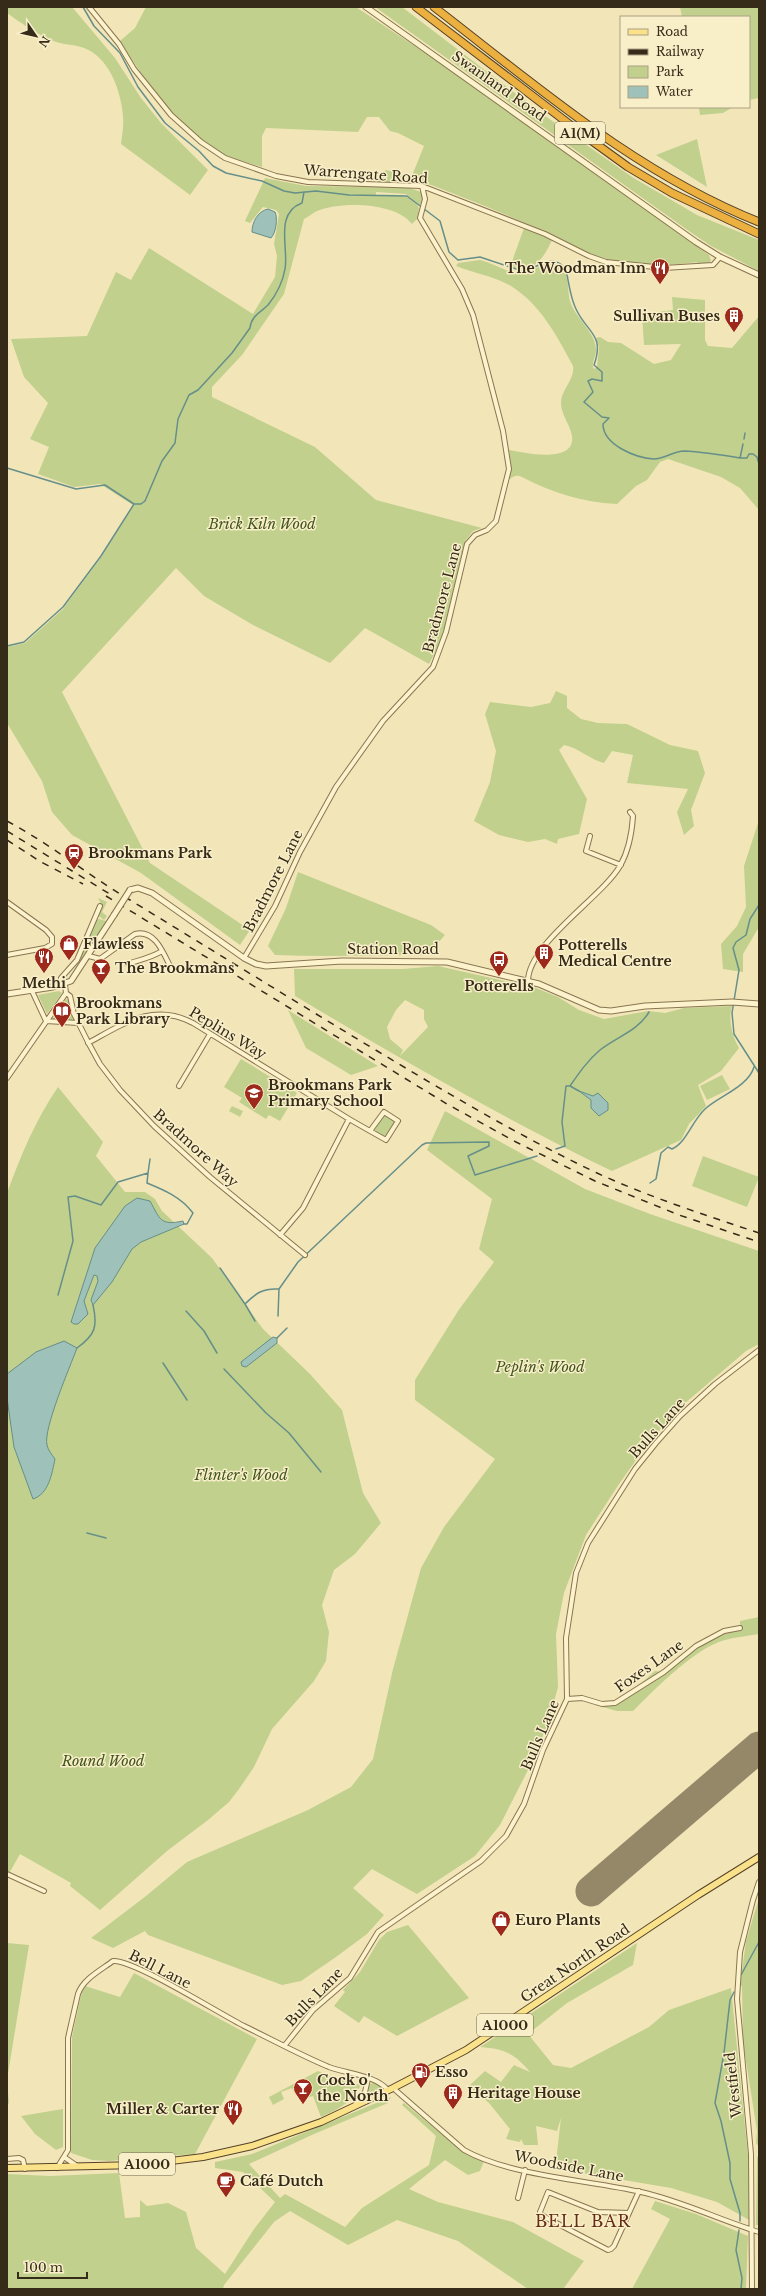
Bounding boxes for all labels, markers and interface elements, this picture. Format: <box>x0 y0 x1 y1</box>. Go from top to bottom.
north arrow <box>16 16 56 56</box>
legend <box>620 16 750 108</box>
text: Road <box>656 24 688 39</box>
text: N <box>35 33 53 50</box>
text: Railway <box>656 44 705 59</box>
street label: Swanland Road <box>449 47 550 125</box>
text: Park <box>656 64 684 79</box>
text: Water <box>655 84 693 99</box>
road number: A1(M) <box>555 122 605 144</box>
street label: Warrengate Road <box>302 161 429 187</box>
restaurant icon: The Woodman Inn <box>649 257 671 285</box>
place label: The Woodman Inn <box>505 259 646 277</box>
building icon: Sullivan Buses <box>723 305 745 333</box>
place label: Sullivan Buses <box>613 307 720 325</box>
park label: Brick Kiln Wood <box>207 515 316 533</box>
street label: Bradmore Lane <box>419 541 465 655</box>
street label: Bradmore Lane <box>239 827 307 935</box>
station icon: Brookmans Park <box>63 842 85 870</box>
place label: Brookmans Park <box>88 844 213 862</box>
shop icon: Flawless <box>58 933 80 961</box>
place label: Flawless <box>83 935 144 953</box>
place label: Potterells Medical Centre <box>558 936 672 970</box>
street label: Station Road <box>347 940 440 958</box>
building icon: Potterells Medical Centre <box>533 942 555 970</box>
restaurant icon: Methi <box>33 946 55 974</box>
bus stop icon: Potterells <box>488 949 510 977</box>
bar icon: The Brookmans <box>90 957 112 985</box>
place label: The Brookmans <box>115 959 235 977</box>
place label: Methi <box>22 974 66 992</box>
place label: Potterells <box>464 977 534 995</box>
place label: Brookmans Park Library <box>76 994 171 1028</box>
library icon: Brookmans Park Library <box>51 1000 73 1028</box>
street label: Peplins Way <box>186 1003 270 1063</box>
place label: Brookmans Park Primary School <box>268 1076 393 1110</box>
school or university icon: Brookmans Park Primary School <box>243 1082 265 1110</box>
street label: Bradmore Way <box>150 1105 242 1191</box>
park label: Peplin's Wood <box>494 1358 585 1376</box>
street label: Bulls Lane <box>625 1394 689 1462</box>
park label: Flinter's Wood <box>193 1466 288 1484</box>
street label: Foxes Lane <box>611 1636 687 1696</box>
street label: Bulls Lane <box>517 1697 563 1773</box>
park label: Round Wood <box>61 1752 145 1770</box>
shop icon: Euro Plants <box>490 1909 512 1937</box>
place label: Euro Plants <box>515 1911 601 1929</box>
street label: Great North Road <box>517 1919 634 2006</box>
street label: Bell Lane <box>126 1946 194 1992</box>
street label: Bulls Lane <box>281 1964 347 2030</box>
road number: A1000 <box>477 2014 533 2036</box>
street label: Westfield <box>721 2051 746 2120</box>
fuel station icon: Esso <box>410 2061 432 2089</box>
place label: Esso <box>435 2063 468 2081</box>
place label: Cock o' the North <box>317 2071 389 2105</box>
bar icon: Cock o' the North <box>292 2077 314 2105</box>
building icon: Heritage House <box>442 2082 464 2110</box>
place label: Heritage House <box>467 2084 581 2102</box>
restaurant icon: Miller & Carter <box>222 2098 244 2126</box>
place label: Miller & Carter <box>106 2100 219 2118</box>
street label: Woodside Lane <box>512 2146 625 2185</box>
road number: A1000 <box>119 2153 175 2175</box>
cafe icon: Café Dutch <box>215 2170 237 2198</box>
place label: Café Dutch <box>240 2172 324 2190</box>
district label: BELL BAR <box>535 2211 631 2231</box>
scale bar <box>18 2254 87 2280</box>
text: 100 m <box>24 2260 63 2275</box>

